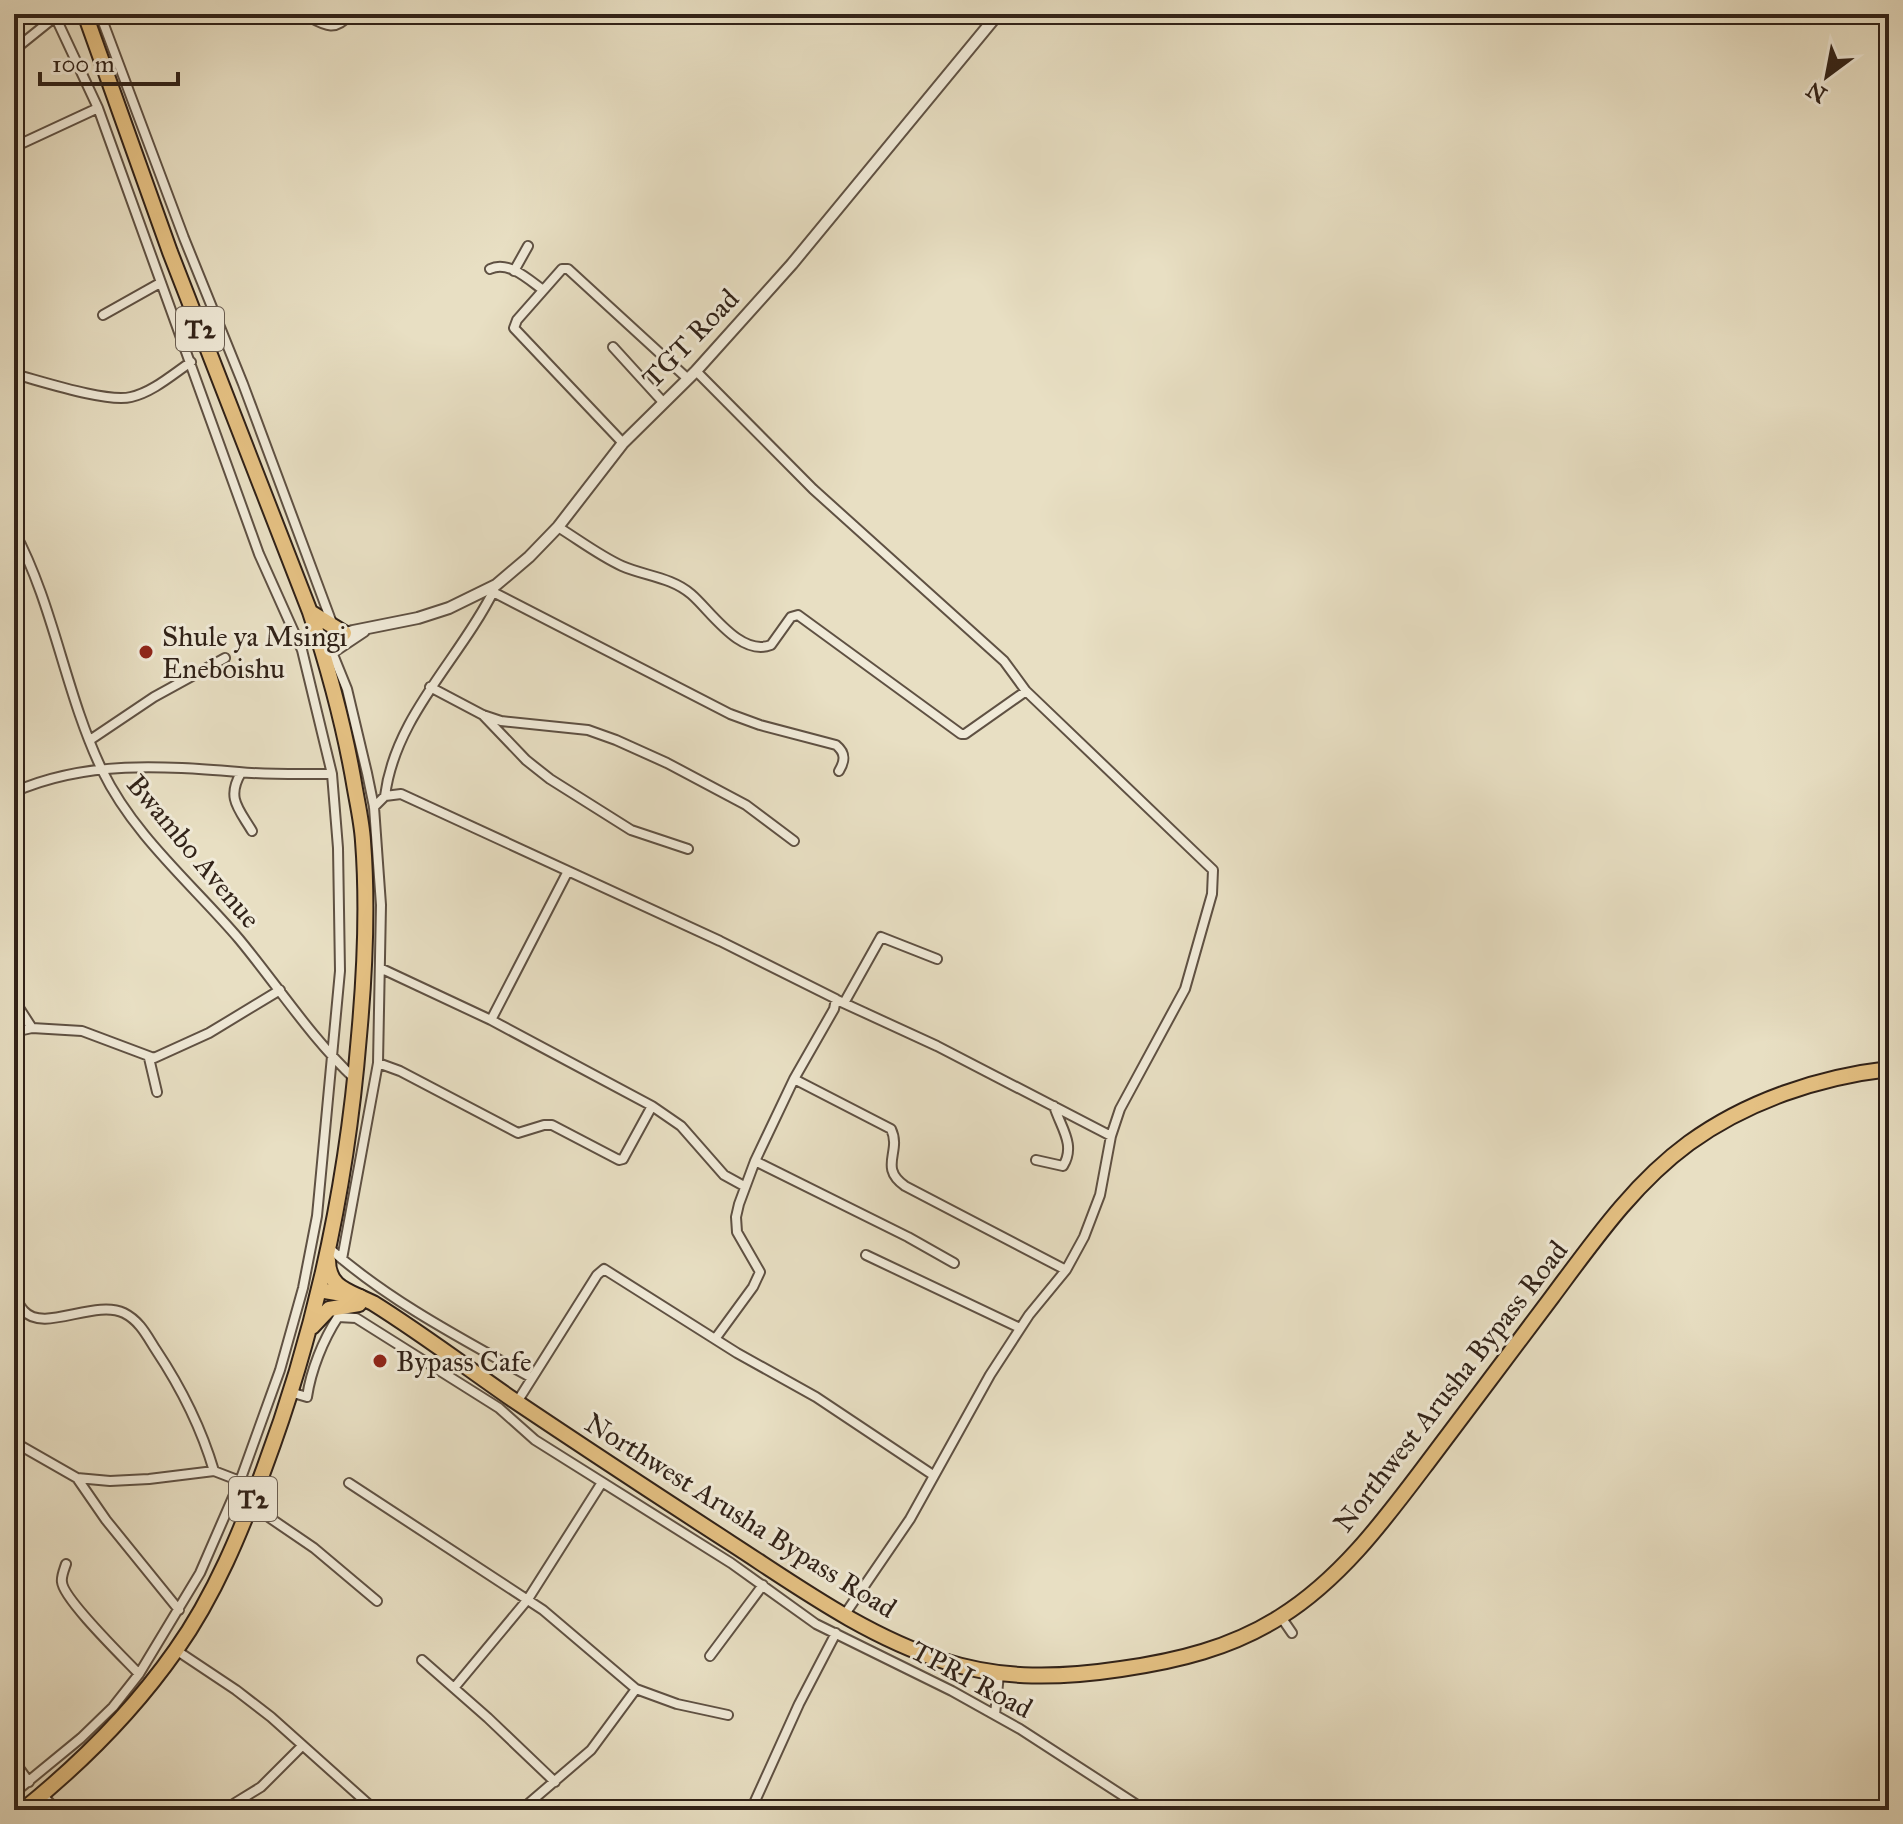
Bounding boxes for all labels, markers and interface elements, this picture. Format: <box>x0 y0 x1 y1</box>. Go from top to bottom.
scale bar <box>40 36 178 86</box>
north arrow <box>1787 36 1867 116</box>
text: 100 m <box>52 49 115 79</box>
text: N <box>1801 76 1832 109</box>
street label: TGT Road <box>635 281 746 395</box>
road number: T2 <box>176 307 224 351</box>
place label: Shule ya Msingi Eneboishu <box>162 619 347 686</box>
marker: Shule ya Msingi Eneboishu <box>137 643 155 661</box>
street label: Bwambo Avenue <box>119 767 268 935</box>
street label: Northwest Arusha Bypass Road <box>1326 1233 1575 1539</box>
place label: Bypass Cafe <box>396 1344 532 1379</box>
marker: Bypass Cafe <box>371 1352 389 1370</box>
street label: Northwest Arusha Bypass Road <box>579 1405 903 1626</box>
road number: T2 <box>229 1477 277 1521</box>
street label: TPRI Road <box>905 1633 1039 1726</box>

